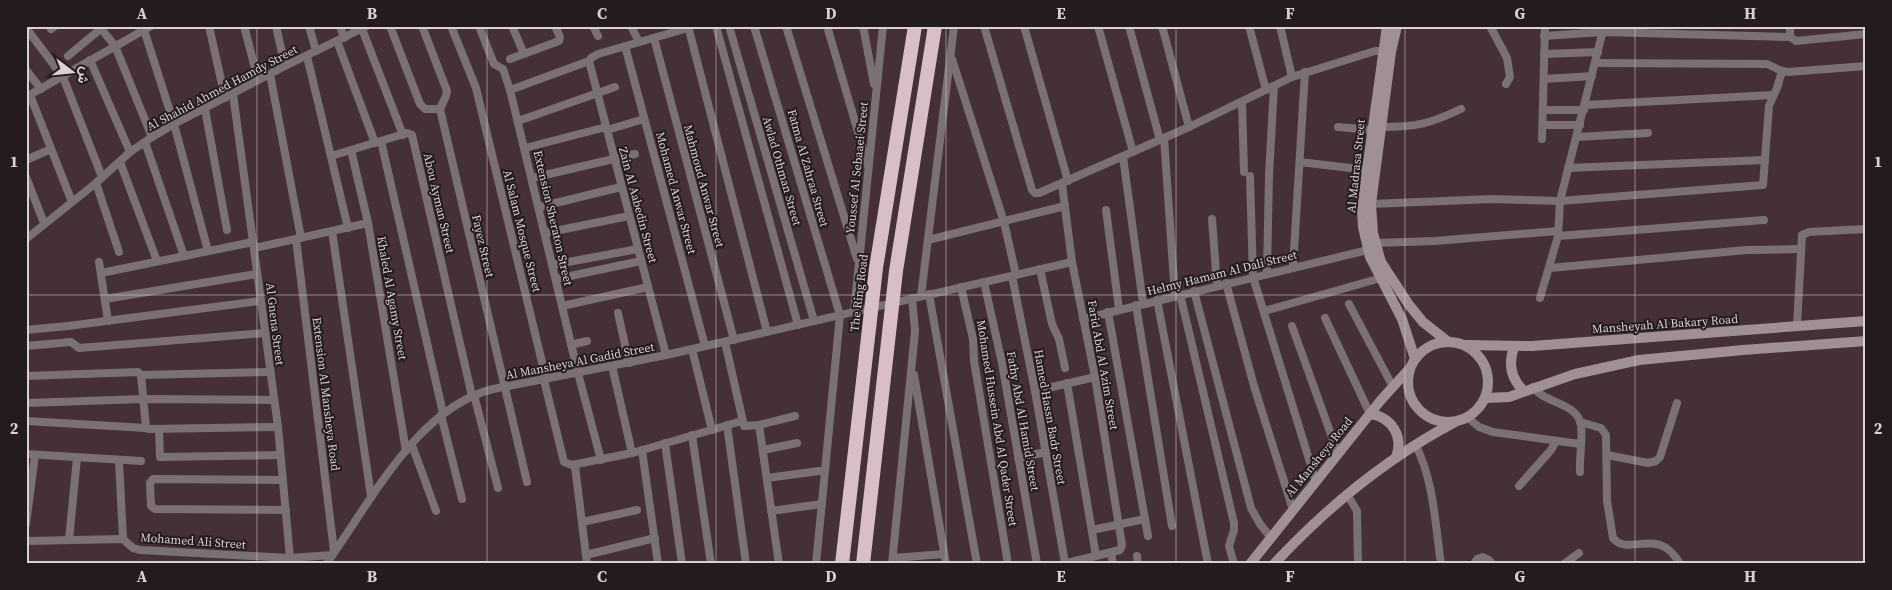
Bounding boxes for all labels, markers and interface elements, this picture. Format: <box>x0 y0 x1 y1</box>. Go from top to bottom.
text: A <box>137 2 148 24</box>
text: B <box>367 2 378 24</box>
text: C <box>597 2 607 24</box>
text: D <box>825 2 837 24</box>
text: E <box>1056 2 1066 24</box>
text: F <box>1285 2 1295 24</box>
text: G <box>1515 2 1526 24</box>
text: H <box>1744 2 1756 24</box>
street label: Al Shahid Ahmed Hamdy Street <box>144 41 300 135</box>
north arrow <box>48 48 98 98</box>
text: ش <box>73 65 96 87</box>
street label: Youssef Al Sebaaei Street <box>842 101 872 235</box>
street label: Fatma Al Zahraa Street <box>784 107 832 229</box>
street label: Awlad Othman Street <box>759 115 805 228</box>
street label: Al Madrasa Street <box>1343 118 1369 214</box>
street label: Mahmoud Anwar Street <box>680 123 728 249</box>
street label: Mohamed Anwar Street <box>652 130 700 256</box>
street label: Zain Al Aabedin Street <box>615 145 661 265</box>
street label: Extension Sheraton Street <box>530 149 576 287</box>
text: 1 <box>10 150 18 172</box>
text: 1 <box>1874 150 1882 172</box>
street label: Abou Ayman Street <box>420 151 458 255</box>
street label: Al Salam Mosque Street <box>499 168 545 294</box>
street label: Fayez Street <box>468 213 498 279</box>
street label: Khaled Al Agamy Street <box>373 235 411 361</box>
street label: Helmy Hamam Al Dali Street <box>1145 247 1299 299</box>
street label: The Ring Road <box>846 253 872 333</box>
street label: Al Gnena Street <box>262 282 288 366</box>
street label: Farid Abd Al Azim Street <box>1084 299 1122 431</box>
street label: Mansheyah Al Bakary Road <box>1592 311 1739 337</box>
street label: Extension Al Mansheya Road <box>309 316 343 472</box>
street label: Mohamed Hussein Abd Al Qader Street <box>973 319 1021 527</box>
street label: Al Mansheya Al Gadid Street <box>504 339 656 383</box>
street label: Hamed Hassn Badr Street <box>1030 348 1070 486</box>
street label: Fathy Abd Al Hamid Street <box>1003 350 1043 492</box>
street label: Al Mansheya Road <box>1282 414 1356 500</box>
text: 2 <box>10 417 19 439</box>
text: 2 <box>1874 417 1883 439</box>
street label: Mohamed Ali Street <box>140 529 246 553</box>
text: A <box>137 565 148 587</box>
text: B <box>367 565 378 587</box>
text: C <box>597 565 607 587</box>
text: D <box>825 565 837 587</box>
text: E <box>1056 565 1066 587</box>
text: F <box>1285 565 1295 587</box>
text: G <box>1515 565 1526 587</box>
text: H <box>1744 565 1756 587</box>

